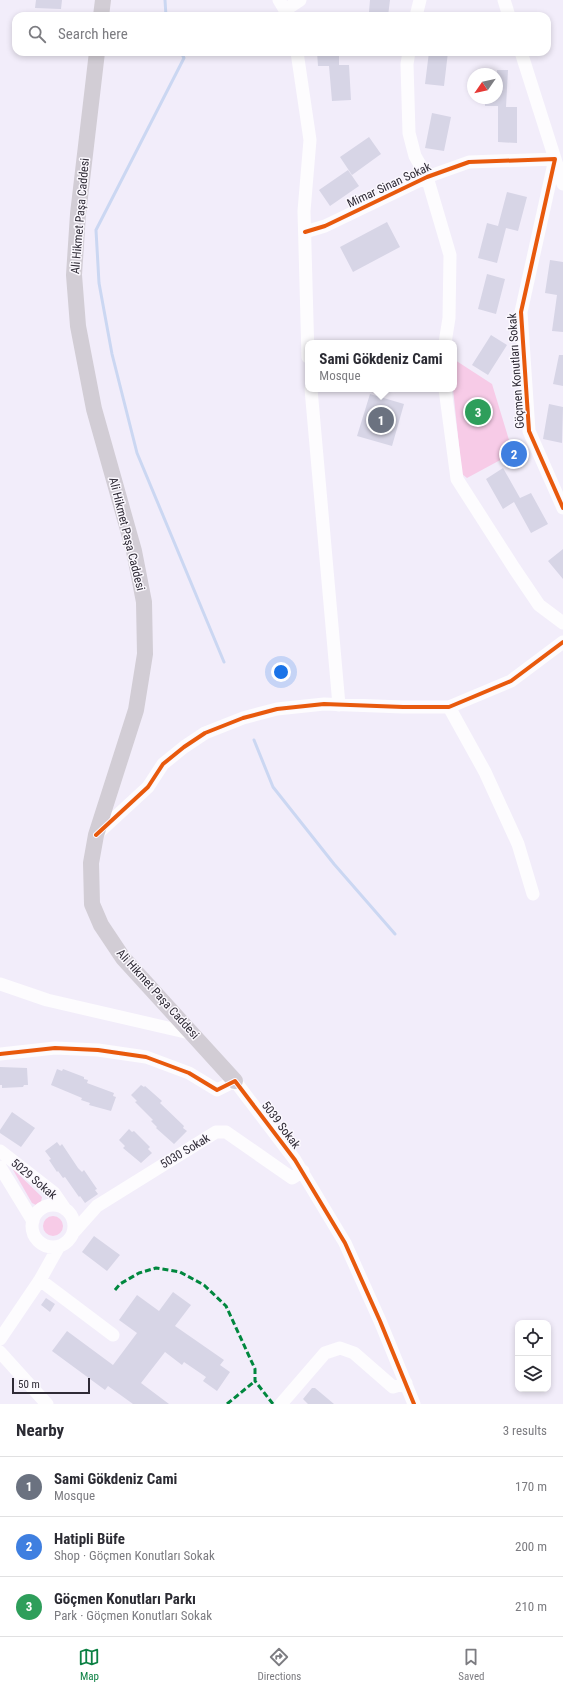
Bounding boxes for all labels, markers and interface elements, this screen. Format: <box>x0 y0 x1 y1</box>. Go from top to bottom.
search box <box>12 12 551 56</box>
icon: search <box>26 23 48 45</box>
text: Search here <box>58 25 128 43</box>
north arrow <box>467 68 503 104</box>
street label: Ali Hikmet Paşa Caddesi <box>68 157 92 275</box>
street label: Mimar Sinan Sokak <box>345 159 434 211</box>
street label: Göçmen Konutları Sokak <box>505 312 527 429</box>
popup <box>305 340 457 392</box>
text: Sami Gökdeniz Cami <box>319 350 443 368</box>
text: Mosque <box>319 368 361 383</box>
pin: 3 <box>465 397 491 427</box>
pin: 1 <box>368 405 394 435</box>
pin: 2 <box>501 439 527 469</box>
street label: Ali Hikmet Paşa Caddesi <box>106 476 148 592</box>
your location <box>271 662 291 682</box>
street label: Ali Hikmet Paşa Caddesi <box>114 946 202 1042</box>
street label: 5039 Sokak <box>259 1099 304 1152</box>
street label: 5030 Sokak <box>158 1130 213 1171</box>
street label: 5029 Sokak <box>8 1156 60 1203</box>
map controls <box>515 1320 551 1392</box>
button: locate <box>515 1320 551 1356</box>
button: layers <box>515 1356 551 1392</box>
scale bar <box>12 1376 90 1395</box>
text: 50 m <box>18 1378 40 1391</box>
text: Nearby <box>16 1420 64 1440</box>
text: 3 results <box>503 1423 547 1438</box>
text: Sami Gökdeniz Cami <box>54 1470 177 1488</box>
text: 1 <box>26 1479 32 1494</box>
text: 170 m <box>515 1479 547 1494</box>
text: Mosque <box>54 1488 95 1503</box>
text: Hatipli Büfe <box>54 1530 125 1548</box>
text: 2 <box>26 1539 32 1554</box>
text: 200 m <box>515 1539 547 1554</box>
text: Shop · Göçmen Konutları Sokak <box>54 1548 215 1563</box>
text: Göçmen Konutları Parkı <box>54 1590 196 1608</box>
text: 3 <box>26 1599 32 1614</box>
text: 210 m <box>515 1599 547 1614</box>
text: Park · Göçmen Konutları Sokak <box>54 1608 212 1623</box>
tab: Map <box>78 1646 100 1683</box>
tab: Directions <box>257 1646 301 1683</box>
tab: Saved <box>458 1646 485 1683</box>

